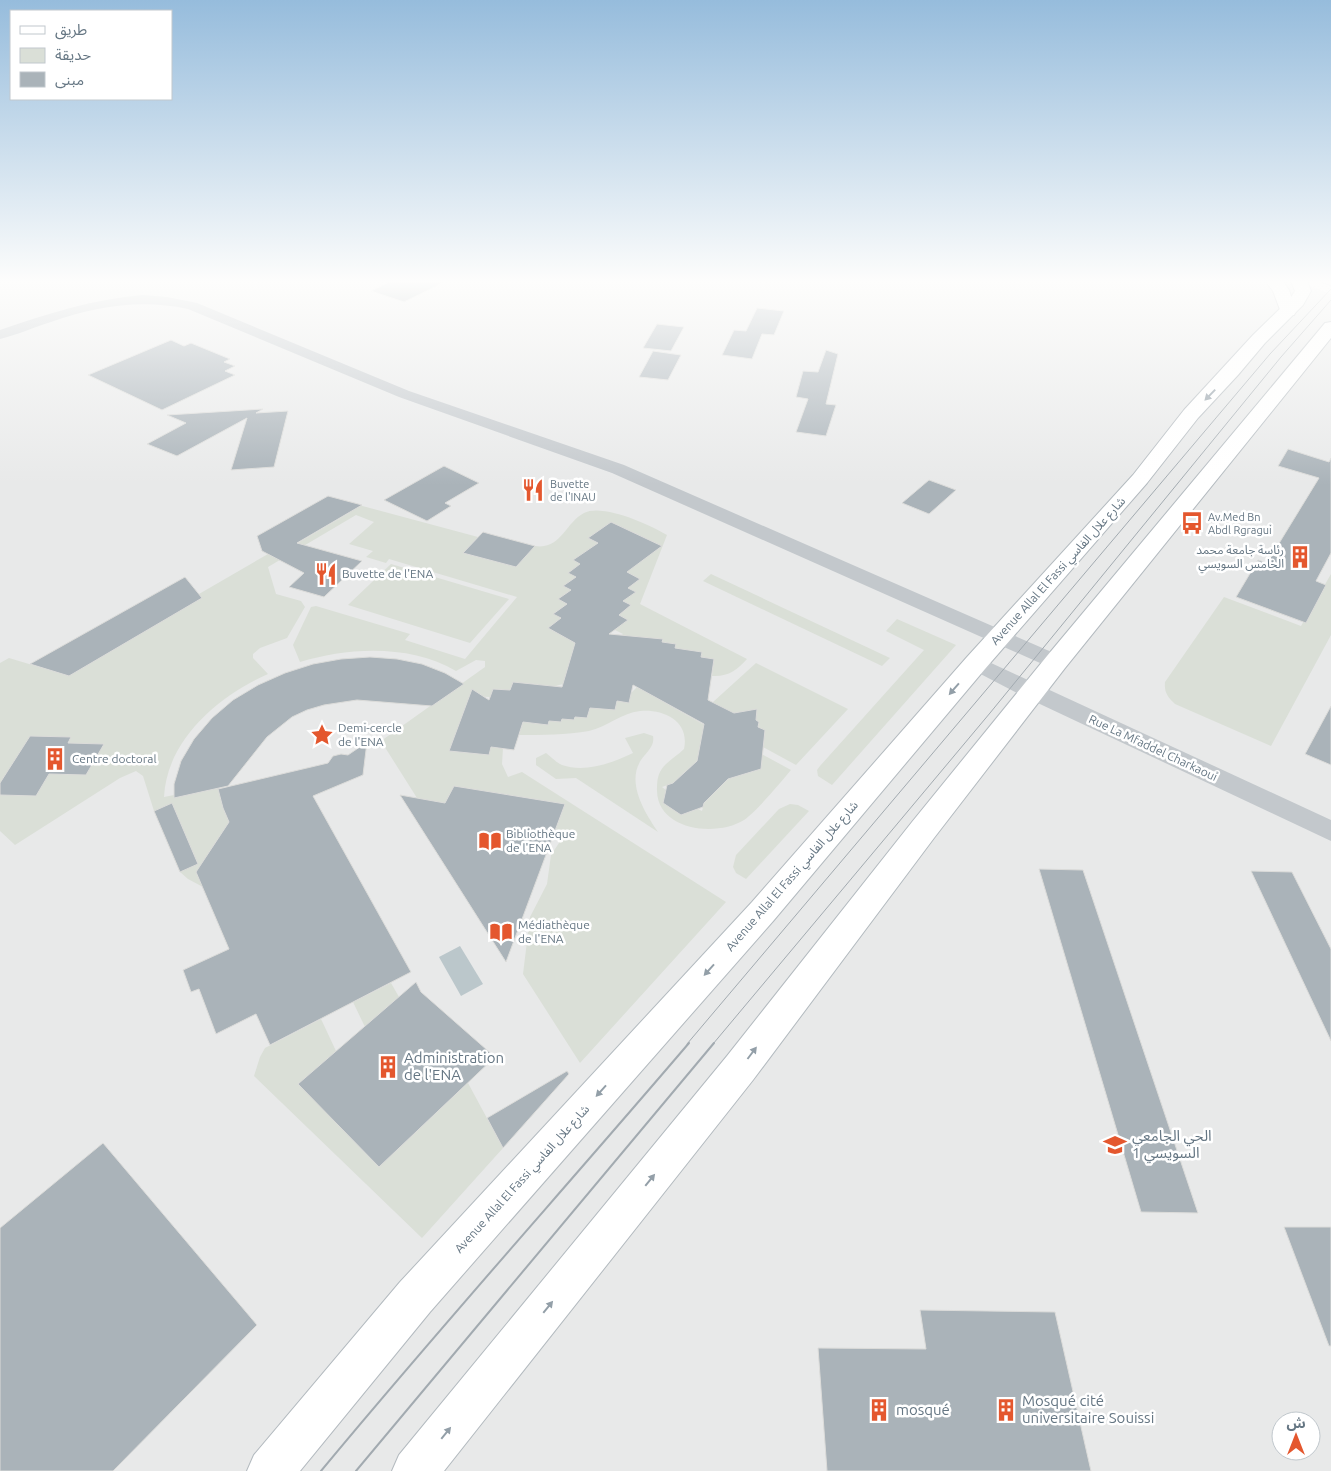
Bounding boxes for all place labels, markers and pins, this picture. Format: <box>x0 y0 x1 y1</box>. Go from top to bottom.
restaurant icon: Buvette de l'INAU <box>520 477 546 503</box>
place label: Buvette de l'INAU <box>550 478 596 503</box>
bus stop icon: Av.Med Bn Abdl Rgragui <box>1179 510 1205 536</box>
place label: Av.Med Bn Abdl Rgragui <box>1208 511 1272 536</box>
place label: رئاسة جامعة محمد الخامس السويسي <box>1196 543 1284 574</box>
building icon: رئاسة جامعة محمد الخامس السويسي <box>1287 544 1313 570</box>
restaurant icon: Buvette de l'ENA <box>313 561 339 587</box>
place label: Buvette de l'ENA <box>342 567 433 580</box>
place label: Demi-cercle de l'ENA <box>338 721 402 748</box>
place icon: Demi-cercle de l'ENA <box>309 722 335 748</box>
building icon: Centre doctoral <box>42 746 68 772</box>
place label: Centre doctoral <box>72 752 157 765</box>
place label: Bibliothèque de l'ENA <box>506 827 575 854</box>
library icon: Bibliothèque de l'ENA <box>477 828 503 854</box>
place label: Médiathèque de l'ENA <box>518 918 590 945</box>
library icon: Médiathèque de l'ENA <box>488 919 514 945</box>
place label: Administration de l'ENA <box>404 1049 504 1083</box>
building icon: Administration de l'ENA <box>375 1054 401 1080</box>
place label: الحي الجامعي السويسي 1 <box>1132 1127 1212 1164</box>
school or university icon: الحي الجامعي السويسي 1 <box>1102 1132 1128 1158</box>
place label: Mosqué cité universitaire Souissi <box>1022 1392 1154 1426</box>
building icon: mosqué <box>866 1397 892 1423</box>
building icon: Mosqué cité universitaire Souissi <box>993 1397 1019 1423</box>
place label: mosqué <box>896 1401 950 1418</box>

